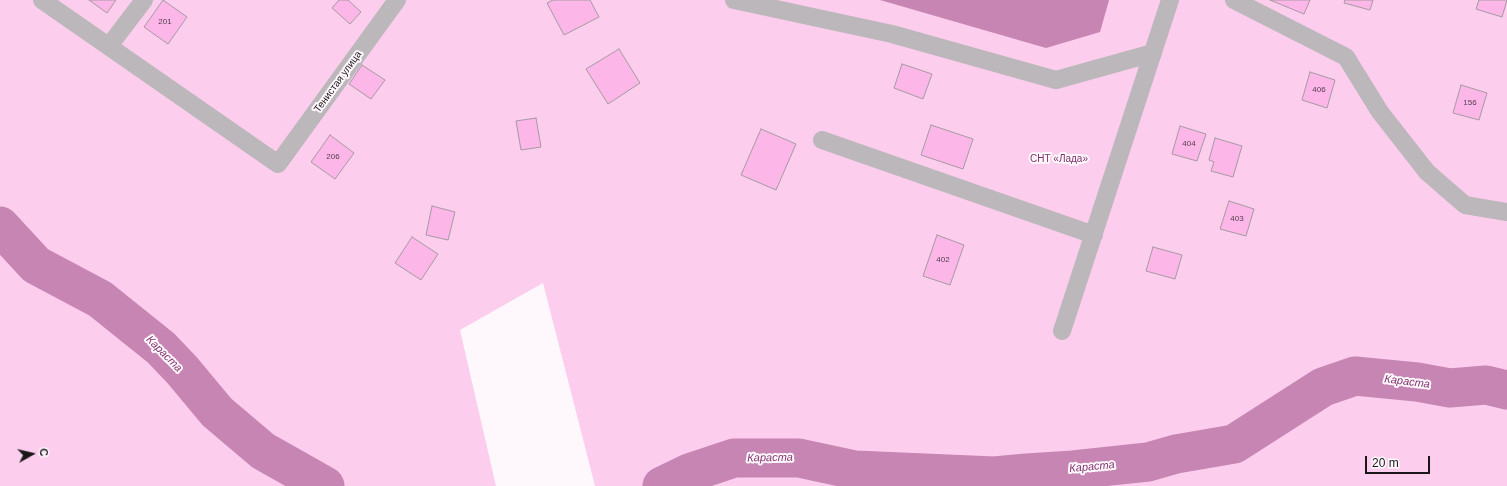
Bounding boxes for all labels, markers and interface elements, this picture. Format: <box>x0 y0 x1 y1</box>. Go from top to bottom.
house number: 201 <box>158 17 172 27</box>
street label: Тенистая улица <box>312 49 364 115</box>
house number: 406 <box>1312 85 1326 95</box>
house number: 156 <box>1463 98 1477 108</box>
house number: 404 <box>1182 139 1196 149</box>
house number: 206 <box>326 152 340 162</box>
park label: СНТ «Лада» <box>1030 153 1088 165</box>
house number: 403 <box>1230 214 1244 224</box>
house number: 402 <box>936 255 950 265</box>
water label: Караста <box>143 333 185 375</box>
water label: Караста <box>1384 373 1430 391</box>
north arrow <box>12 434 52 474</box>
text: С <box>37 448 50 457</box>
scale bar <box>1367 448 1432 474</box>
water label: Караста <box>747 451 793 465</box>
text: 20 m <box>1372 456 1399 470</box>
water label: Караста <box>1069 458 1115 476</box>

